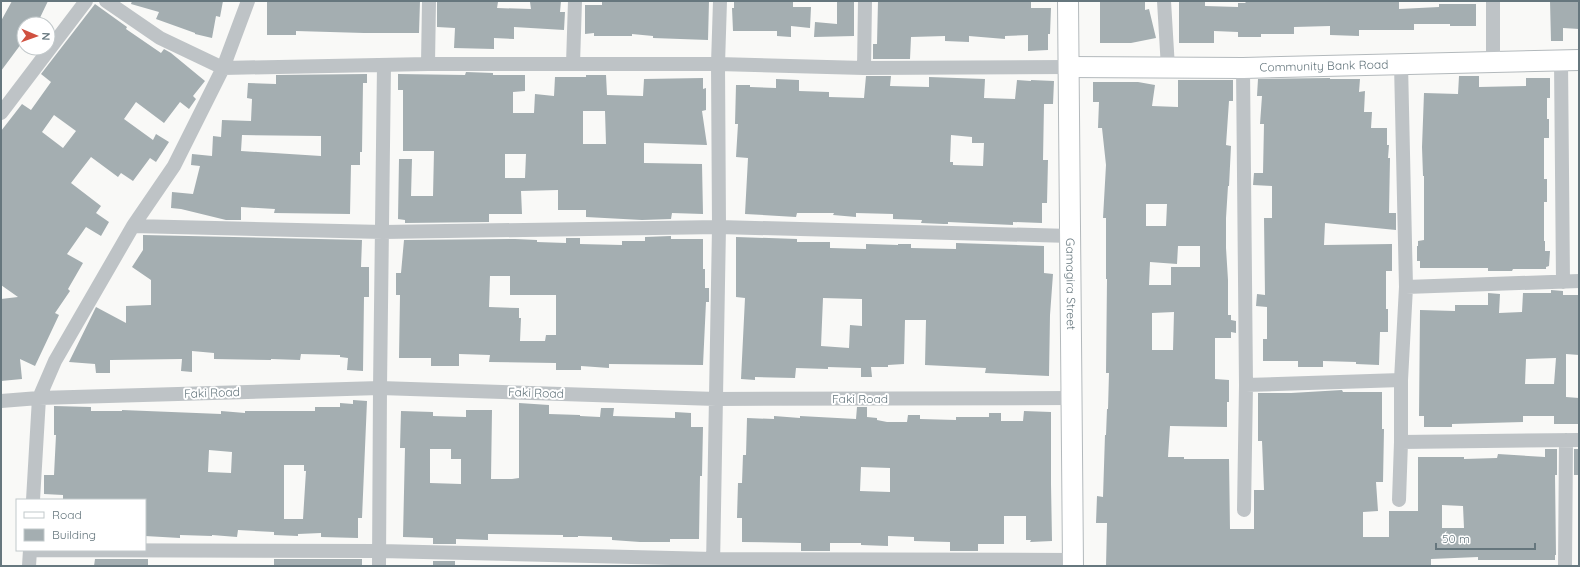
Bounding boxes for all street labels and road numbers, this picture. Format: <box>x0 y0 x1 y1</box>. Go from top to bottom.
street label: Community Bank Road <box>1259 57 1389 75</box>
street label: Gamagira Street <box>1063 238 1079 330</box>
street label: Faki Road <box>184 384 240 401</box>
street label: Faki Road <box>508 384 564 401</box>
street label: Faki Road <box>832 391 888 406</box>

